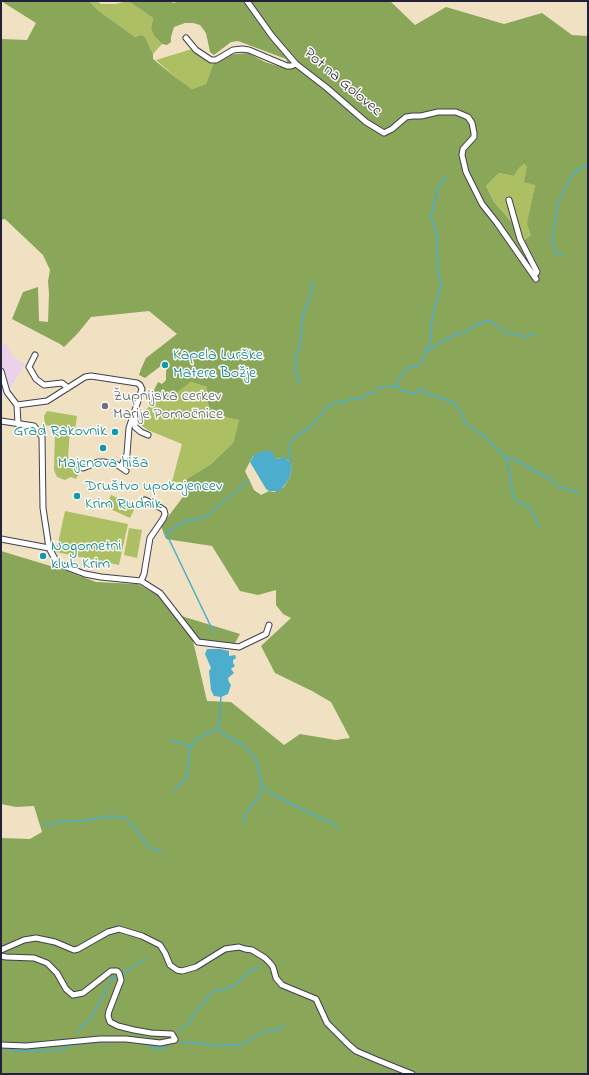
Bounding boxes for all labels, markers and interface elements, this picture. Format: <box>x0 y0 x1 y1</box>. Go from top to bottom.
street label: Pot na Golovec <box>299 45 385 121</box>
place label: Kapela Lurške Matere Božje <box>173 346 263 384</box>
marker: Kapela Lurške Matere Božje <box>160 360 170 370</box>
place label: Župnijska cerkev Marije Pomočnice <box>113 387 223 425</box>
marker: Župnijska cerkev Marije Pomočnice <box>100 401 110 411</box>
place label: Grad Rakovnik <box>14 422 107 442</box>
marker: Grad Rakovnik <box>110 427 120 437</box>
marker: Majcnova hiša <box>98 443 108 453</box>
place label: Majcnova hiša <box>58 454 148 474</box>
place label: Društvo upokojencev Krim Rudnik <box>85 477 222 515</box>
marker: Društvo upokojencev Krim Rudnik <box>72 491 82 501</box>
place label: Nogometni klub Krim <box>51 537 121 575</box>
marker: Nogometni klub Krim <box>38 551 48 561</box>

